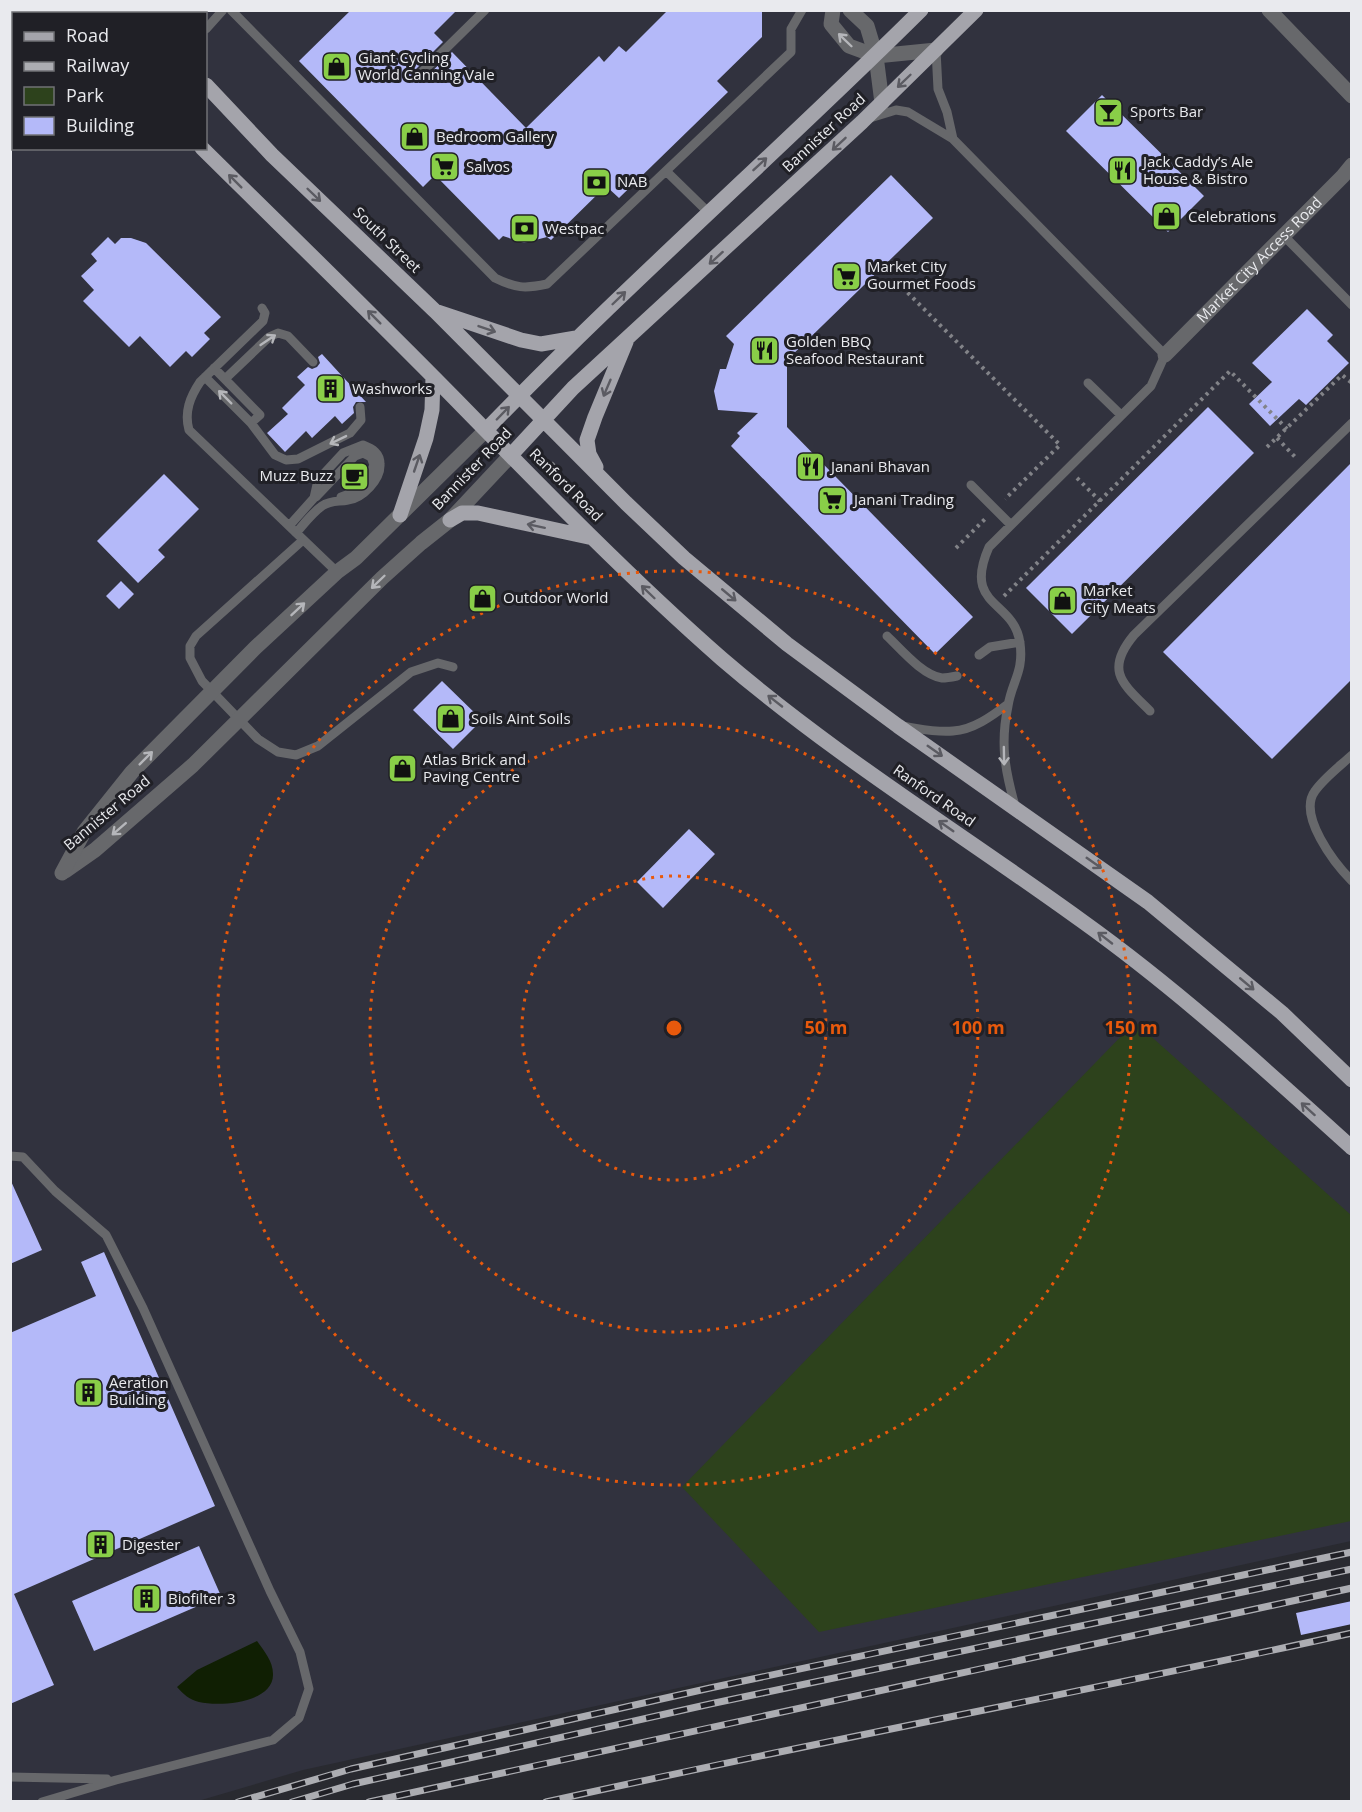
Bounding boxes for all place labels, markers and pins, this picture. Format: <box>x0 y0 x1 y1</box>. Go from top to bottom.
place label: Giant Cycling World Canning Vale <box>358 47 495 84</box>
shop icon: Giant Cycling World Canning Vale <box>321 51 353 83</box>
bar icon: Sports Bar <box>1093 96 1125 128</box>
place label: Sports Bar <box>1130 101 1203 121</box>
shop icon: Bedroom Gallery <box>399 121 431 153</box>
place label: Bedroom Gallery <box>436 126 555 146</box>
supermarket icon: Salvos <box>429 151 461 183</box>
place label: Jack Caddy’s Ale House & Bistro <box>1141 151 1253 188</box>
restaurant icon: Jack Caddy’s Ale House & Bistro <box>1106 155 1138 187</box>
place label: Salvos <box>466 156 510 176</box>
bank icon: NAB <box>580 166 612 198</box>
place label: NAB <box>617 171 647 191</box>
shop icon: Celebrations <box>1151 201 1183 233</box>
place label: Celebrations <box>1188 206 1276 226</box>
bank icon: Westpac <box>508 213 540 245</box>
place label: Westpac <box>545 218 604 238</box>
place label: Market City Gourmet Foods <box>867 256 976 293</box>
supermarket icon: Market City Gourmet Foods <box>830 260 862 292</box>
place label: Golden BBQ Seafood Restaurant <box>786 331 924 368</box>
restaurant icon: Golden BBQ Seafood Restaurant <box>749 335 781 367</box>
building icon: Washworks <box>315 373 347 405</box>
place label: Washworks <box>352 378 432 398</box>
restaurant icon: Janani Bhavan <box>794 451 826 483</box>
place label: Janani Bhavan <box>829 456 930 476</box>
cafe icon: Muzz Buzz <box>338 460 370 492</box>
place label: Muzz Buzz <box>259 465 333 485</box>
supermarket icon: Janani Trading <box>817 484 849 516</box>
place label: Janani Trading <box>852 489 954 509</box>
place label: Market City Meats <box>1083 580 1156 617</box>
shop icon: Outdoor World <box>466 582 498 614</box>
shop icon: Market City Meats <box>1046 584 1078 616</box>
place label: Outdoor World <box>503 587 608 607</box>
shop icon: Soils Aint Soils <box>434 703 466 735</box>
place label: Soils Aint Soils <box>471 708 571 728</box>
place label: Atlas Brick and Paving Centre <box>423 749 526 786</box>
shop icon: Atlas Brick and Paving Centre <box>386 753 418 785</box>
centre of rings <box>664 1018 684 1038</box>
place label: Aeration Building <box>109 1372 169 1409</box>
building icon: Aeration Building <box>72 1376 104 1408</box>
building icon: Digester <box>85 1529 117 1561</box>
place label: Digester <box>122 1534 180 1554</box>
building icon: Biofilter 3 <box>131 1583 163 1615</box>
place label: Biofilter 3 <box>168 1588 236 1608</box>

